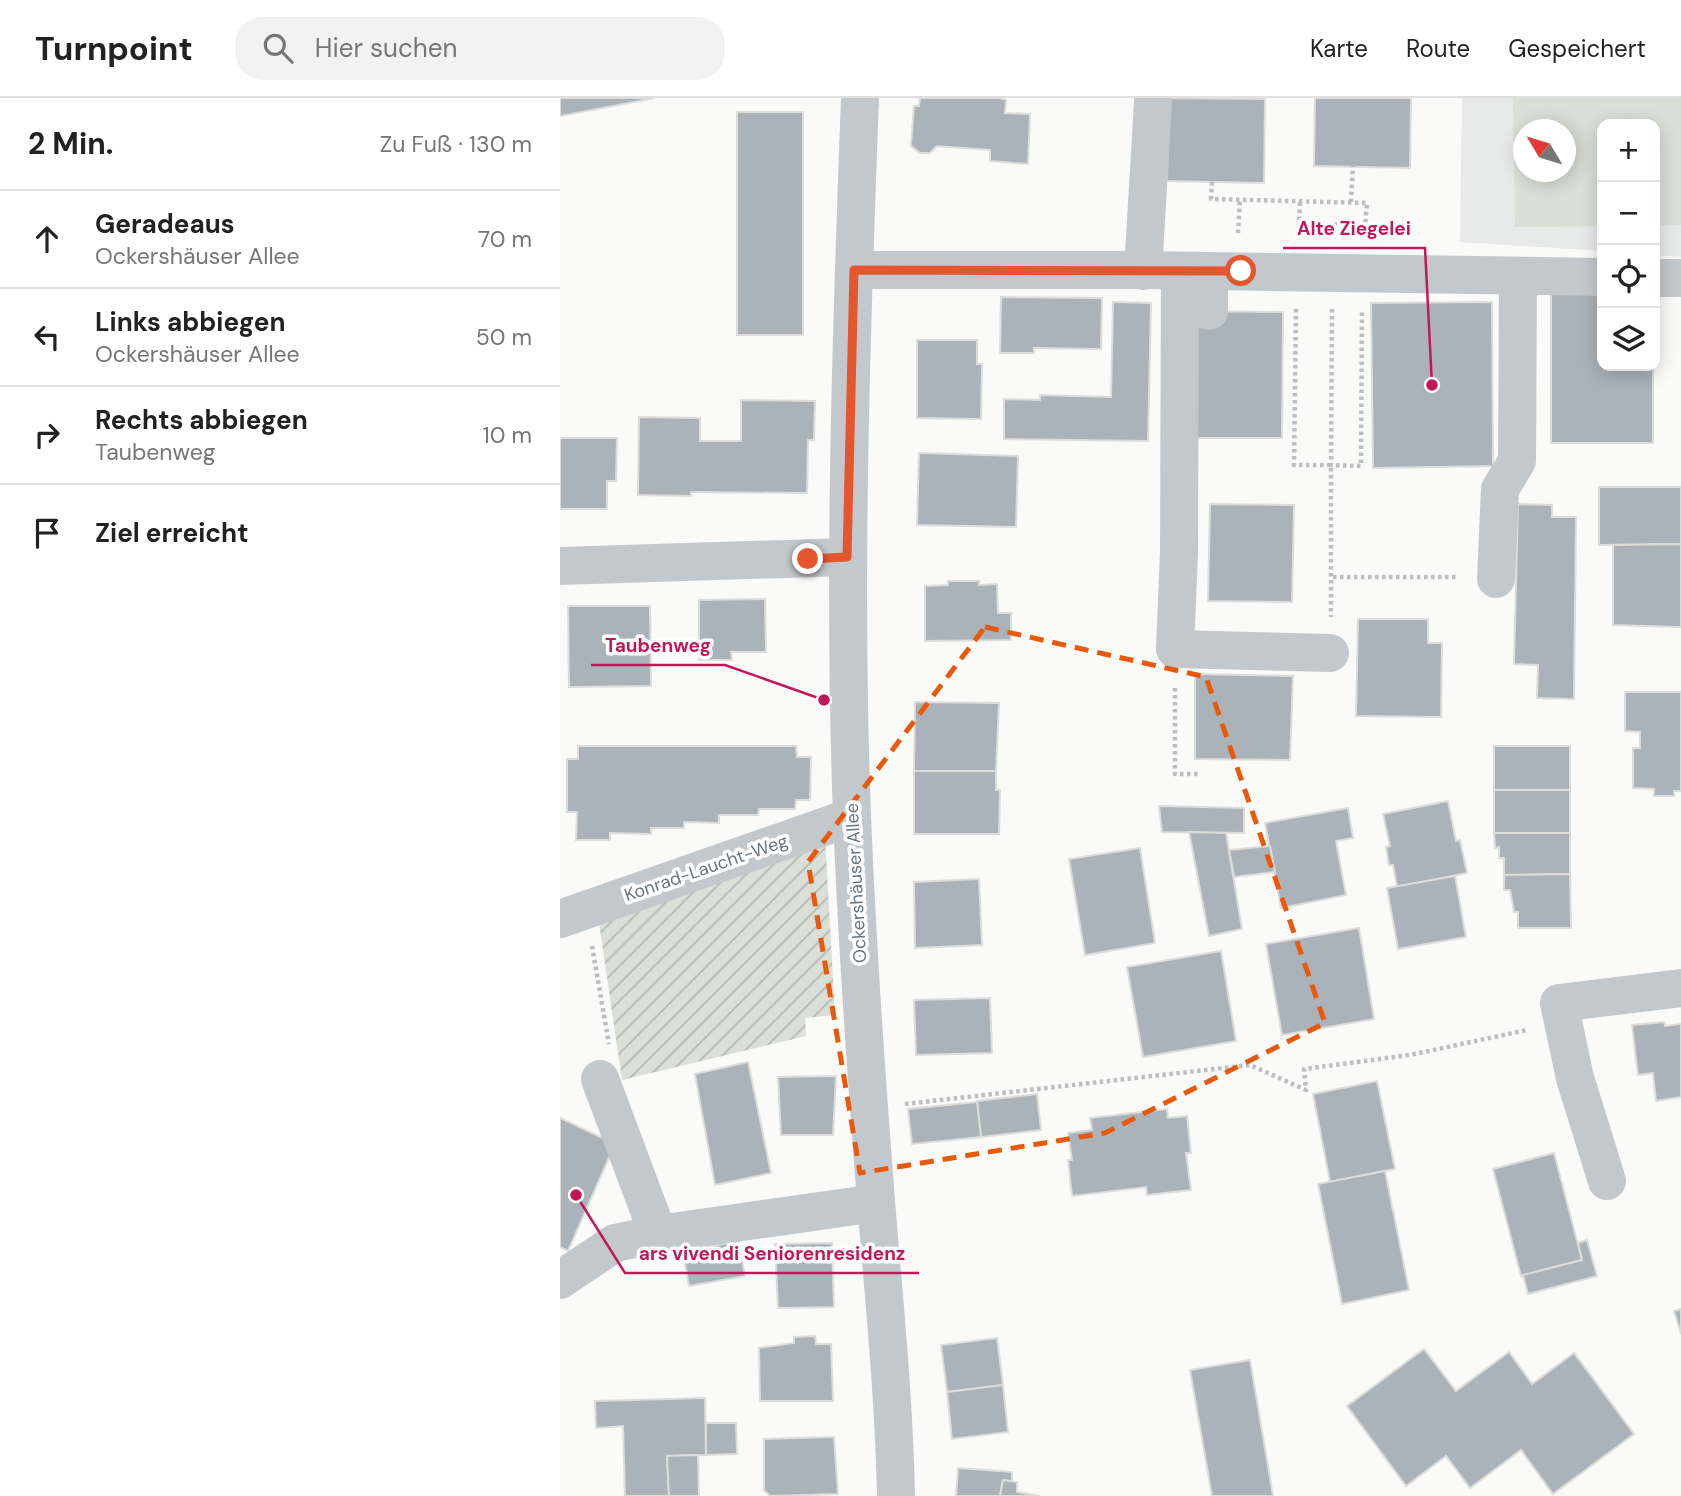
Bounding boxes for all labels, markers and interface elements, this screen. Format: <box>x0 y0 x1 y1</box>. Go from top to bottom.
search box <box>235 17 725 80</box>
text: Turnpoint <box>35 27 193 70</box>
icon: search <box>259 29 297 67</box>
text: Hier suchen <box>315 31 457 65</box>
text: Karte <box>1310 33 1368 64</box>
text: Route <box>1406 33 1470 64</box>
text: Gespeichert <box>1508 33 1646 64</box>
north arrow <box>1513 119 1576 182</box>
map controls <box>1597 119 1660 371</box>
button: + <box>1597 119 1660 182</box>
text: 2 Min. <box>28 124 113 163</box>
text: Zu Fuß · 130 m <box>380 129 532 159</box>
button: − <box>1597 182 1660 245</box>
text: Geradeaus <box>95 207 235 241</box>
callout: Alte Ziegelei <box>1283 208 1425 248</box>
text: Alte Ziegelei <box>1297 216 1411 241</box>
icon: ahead <box>28 220 66 258</box>
text: 70 m <box>478 224 532 254</box>
text: Ockershäuser Allee <box>95 241 300 271</box>
button: locate <box>1597 245 1660 308</box>
route start <box>1225 255 1256 286</box>
text: Links abbiegen <box>95 305 285 339</box>
button: layers <box>1597 308 1660 371</box>
icon: left <box>28 318 66 356</box>
text: 50 m <box>476 322 532 352</box>
text: Ockershäuser Allee <box>95 339 300 369</box>
text: Rechts abbiegen <box>95 403 308 437</box>
icon: right <box>28 416 66 454</box>
text: 10 m <box>482 420 532 450</box>
text: Taubenweg <box>95 437 216 467</box>
icon: arrive <box>28 514 66 552</box>
text: Ziel erreicht <box>95 516 248 550</box>
route end <box>792 543 823 574</box>
callout: Taubenweg <box>591 625 725 665</box>
text: Taubenweg <box>605 633 711 658</box>
street label: Ockershäuser Allee <box>840 802 872 964</box>
street label: Konrad-Laucht-Weg <box>621 829 791 907</box>
callout: ars vivendi Seniorenresidenz <box>625 1233 919 1273</box>
text: ars vivendi Seniorenresidenz <box>639 1241 905 1266</box>

